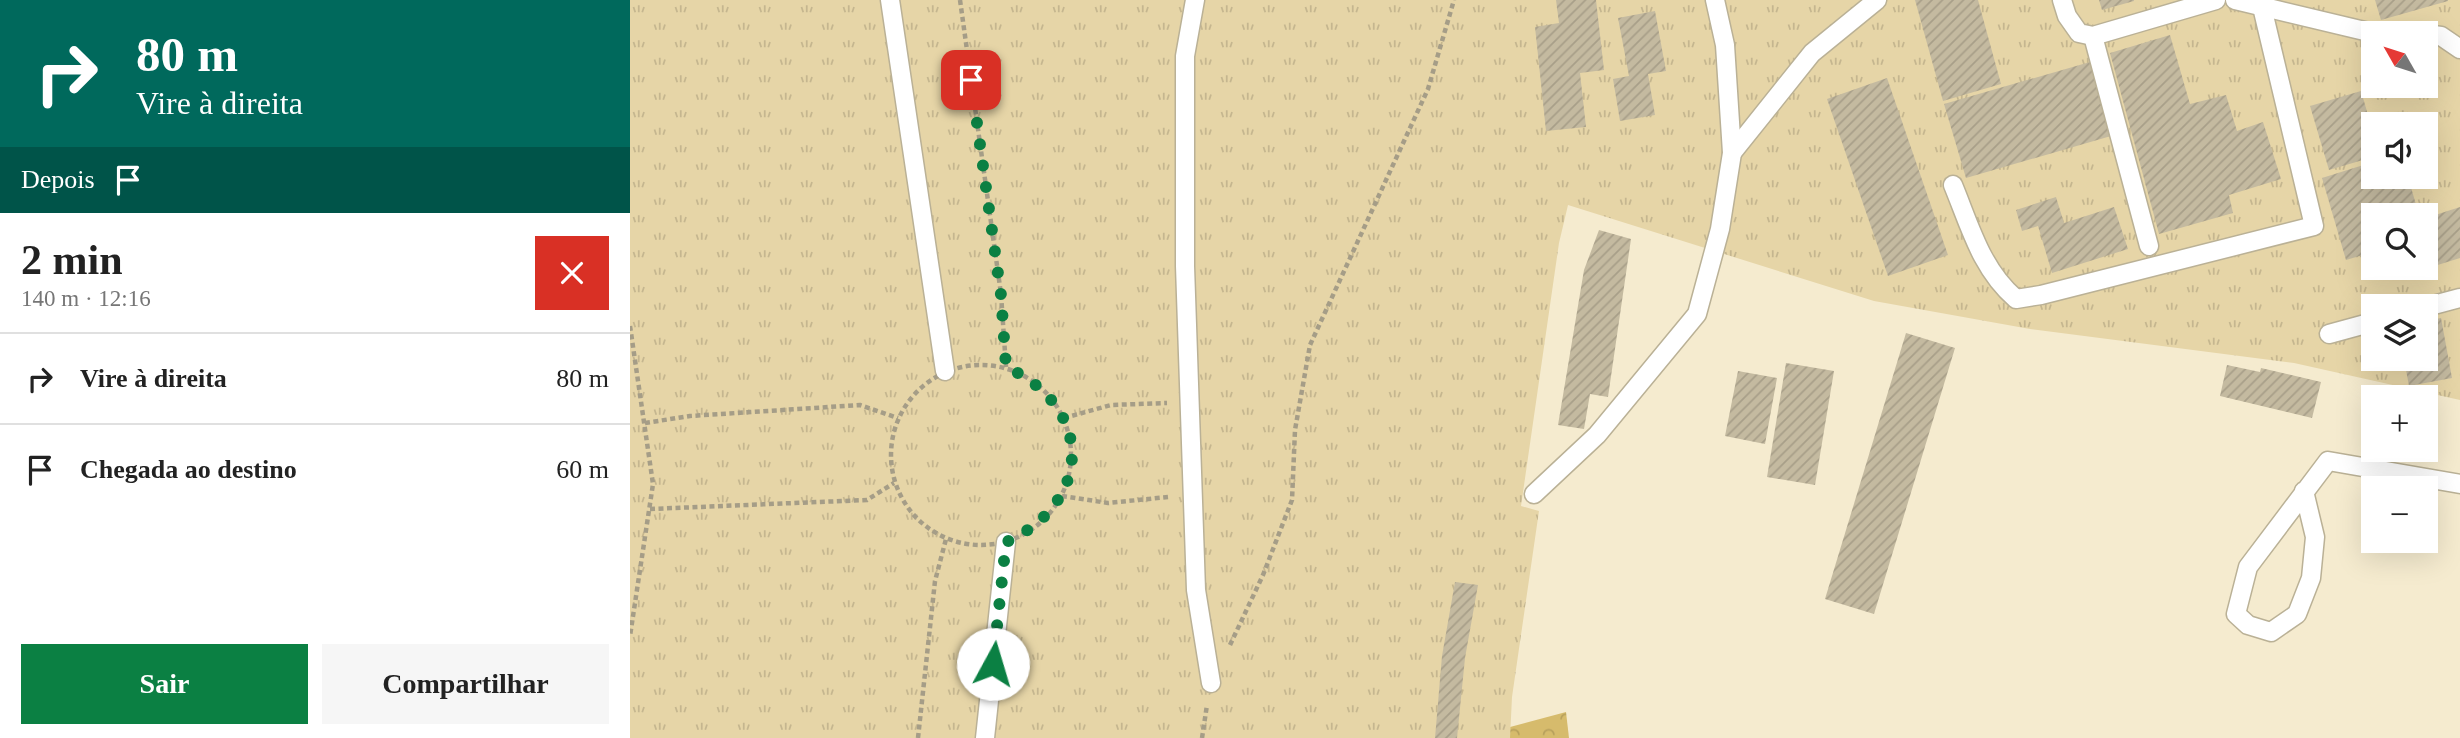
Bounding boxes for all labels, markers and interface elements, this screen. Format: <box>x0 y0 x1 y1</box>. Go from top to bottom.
north arrow <box>2361 21 2438 98</box>
map controls <box>2361 21 2438 553</box>
text: 80 m <box>136 27 238 82</box>
icon: right <box>21 28 112 119</box>
pin <box>941 50 1001 110</box>
icon: arrive <box>952 61 990 99</box>
text: Vire à direita <box>136 85 303 121</box>
button: sound <box>2361 112 2438 189</box>
icon: arrive <box>109 161 147 199</box>
text: Depois <box>21 165 95 194</box>
button: search <box>2361 203 2438 280</box>
button: close <box>535 236 609 310</box>
text: 2 min <box>21 237 123 283</box>
text: 140 m · 12:16 <box>21 286 151 311</box>
button: layers <box>2361 294 2438 371</box>
icon: right <box>21 360 59 398</box>
text: Vire à direita <box>80 364 227 393</box>
text: 80 m <box>556 364 609 393</box>
button: + <box>2361 385 2438 462</box>
icon: arrive <box>21 451 59 489</box>
text: Chegada ao destino <box>80 455 297 484</box>
text: 60 m <box>556 455 609 484</box>
button: − <box>2361 476 2438 553</box>
position arrow <box>956 627 1030 701</box>
button: Sair <box>21 644 308 724</box>
button: Compartilhar <box>322 644 609 724</box>

